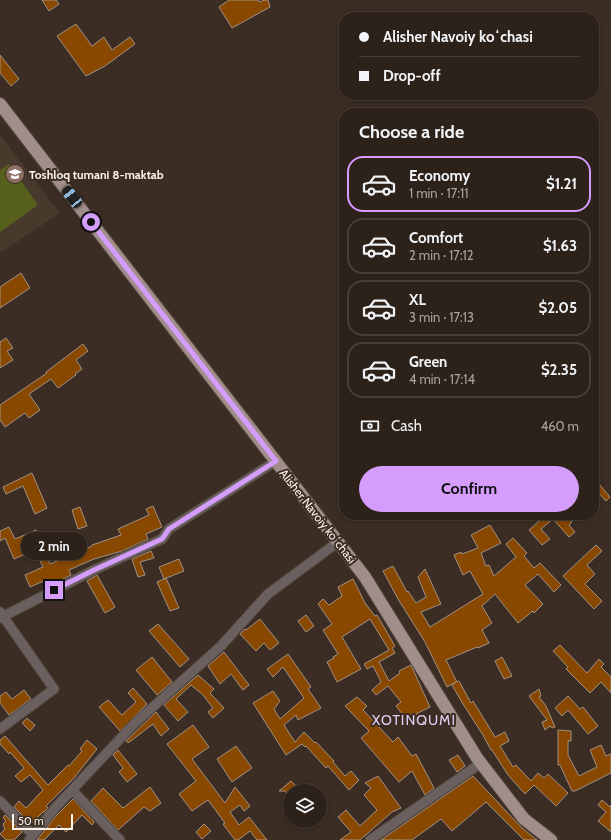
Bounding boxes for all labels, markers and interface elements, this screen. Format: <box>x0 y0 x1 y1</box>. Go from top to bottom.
text: Alisher Navoiy koʻchasi <box>383 28 533 46</box>
text: Drop-off <box>383 67 441 85</box>
text: Choose a ride <box>359 121 464 143</box>
school or university icon: Toshloq tumani 8-maktab <box>4 163 26 185</box>
icon: car <box>361 166 397 202</box>
place label: Toshloq tumani 8-maktab <box>29 167 164 182</box>
text: Economy <box>409 167 470 185</box>
text: $1.21 <box>546 175 577 193</box>
car <box>60 184 84 210</box>
text: 1 min · 17:11 <box>409 185 469 201</box>
route start <box>82 213 100 231</box>
icon: car <box>361 228 397 264</box>
text: Comfort <box>409 229 463 247</box>
text: $1.63 <box>543 237 577 255</box>
text: 2 min · 17:12 <box>409 247 474 263</box>
icon: car <box>361 290 397 326</box>
text: XL <box>409 291 426 309</box>
text: $2.05 <box>539 299 577 317</box>
text: 3 min · 17:13 <box>409 309 474 325</box>
icon: car <box>361 352 397 388</box>
text: Green <box>409 353 447 371</box>
text: $2.35 <box>541 361 577 379</box>
text: 4 min · 17:14 <box>409 371 475 387</box>
icon: cash <box>359 415 381 437</box>
text: Cash <box>391 417 422 435</box>
text: 460 m <box>541 418 579 434</box>
street label: Alisher Navoiy koʻchasi <box>276 466 360 566</box>
button: Confirm <box>359 466 579 512</box>
callout: 2 min <box>21 532 87 560</box>
text: 2 min <box>38 538 70 554</box>
route end <box>45 581 63 599</box>
district label: XOTINQUMI <box>372 711 456 729</box>
map controls <box>283 784 327 828</box>
button: layers <box>283 784 327 828</box>
scale bar <box>12 812 73 831</box>
text: 50 m <box>18 814 44 828</box>

